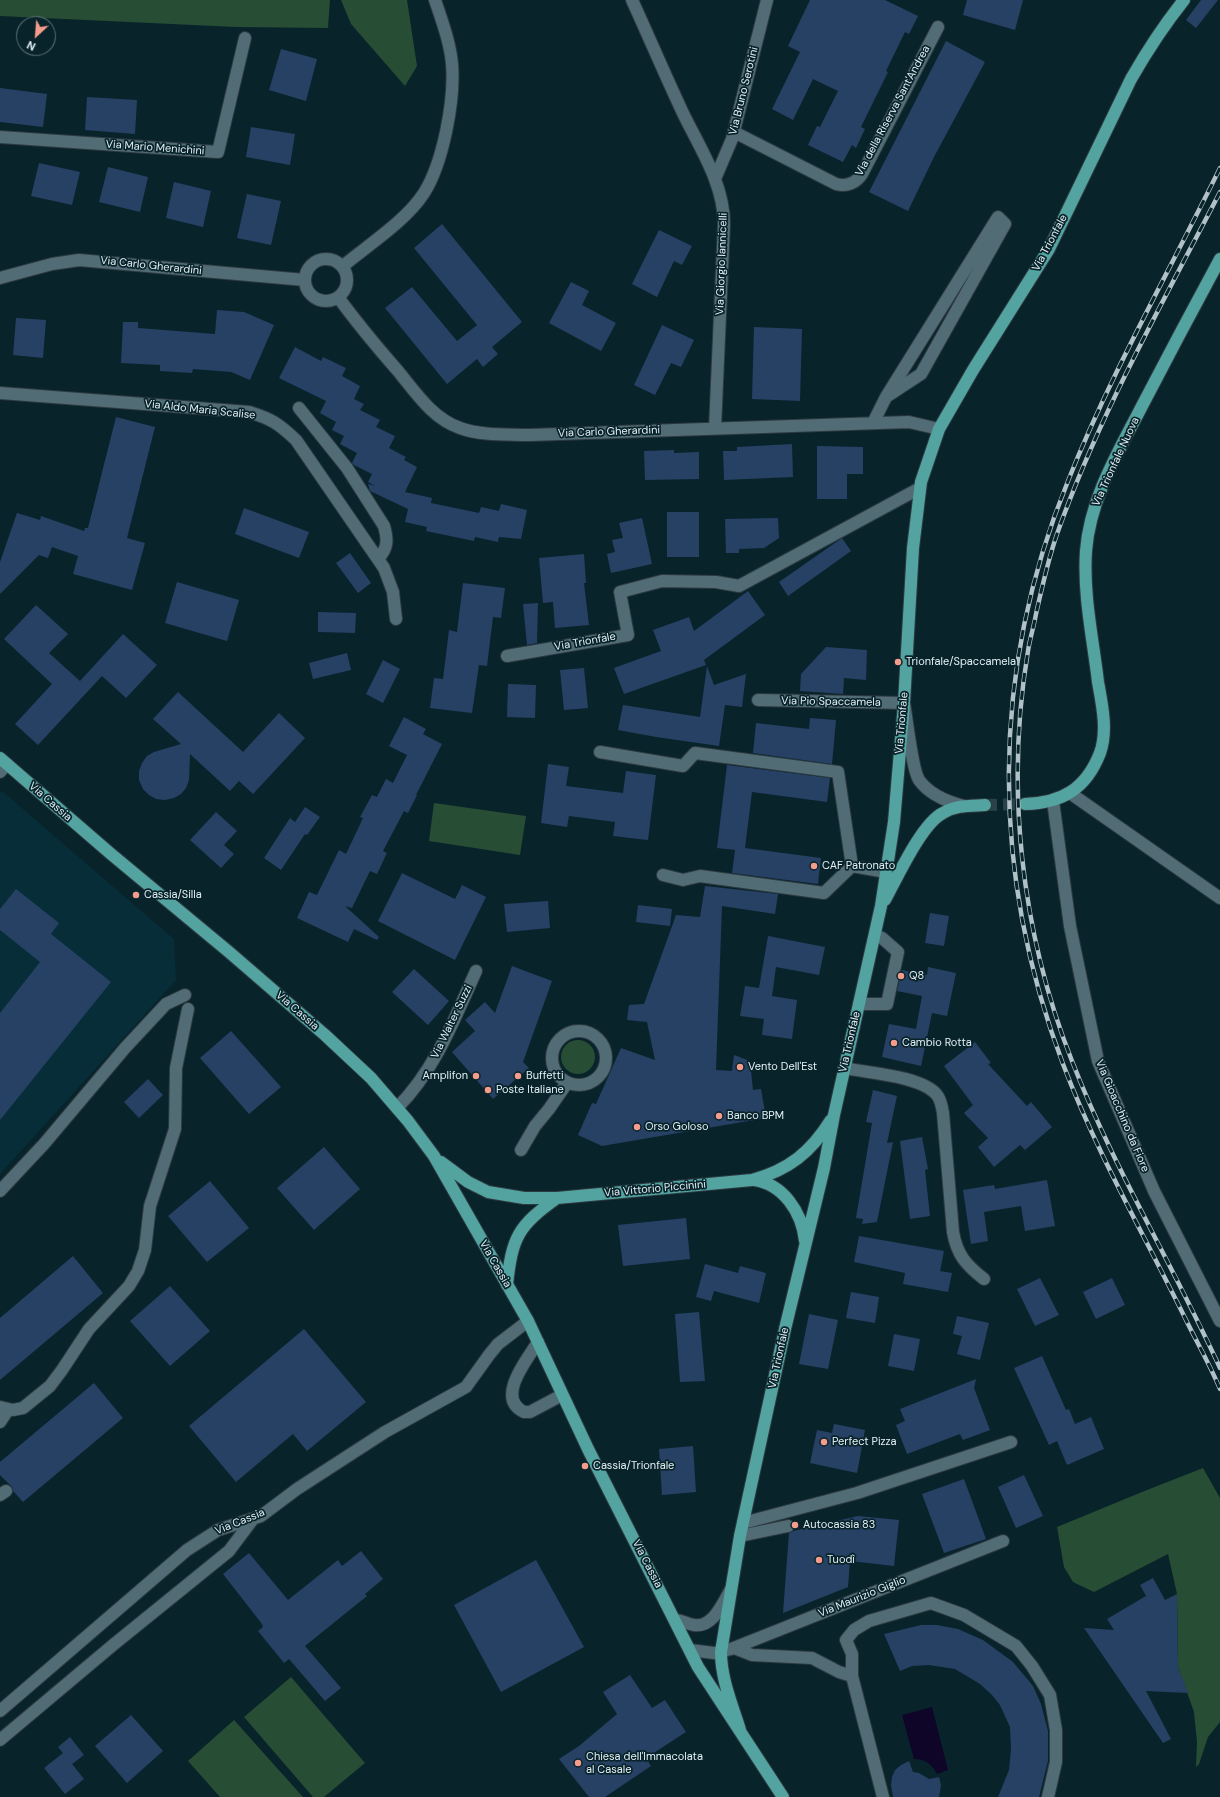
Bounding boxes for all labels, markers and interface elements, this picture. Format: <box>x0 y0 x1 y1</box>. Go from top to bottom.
north arrow <box>16 16 56 56</box>
text: N <box>25 38 38 54</box>
street label: Via della Riserva Sant'Andrea <box>853 43 933 179</box>
street label: Via Bruno Serotini <box>727 46 761 136</box>
street label: Via Mario Menichini <box>105 138 205 158</box>
street label: Via Trionfale <box>1030 212 1070 274</box>
street label: Via Giorgio Iannicelli <box>714 213 730 315</box>
street label: Via Carlo Gherardini <box>100 254 202 278</box>
street label: Via Aldo Maria Scalise <box>144 398 256 422</box>
street label: Via Trionfale Nuova <box>1090 415 1142 509</box>
street label: Via Carlo Gherardini <box>558 424 660 440</box>
street label: Via Trionfale <box>553 630 617 654</box>
place label: Trionfale/Spaccamela <box>906 655 1016 669</box>
marker: Trionfale/Spaccamela <box>893 657 903 667</box>
street label: Via Trionfale <box>893 691 911 755</box>
street label: Via Pio Spaccamela <box>781 695 881 709</box>
street label: Via Cassia <box>26 780 74 824</box>
place label: CAF Patronato <box>822 859 895 873</box>
marker: CAF Patronato <box>809 861 819 871</box>
place label: Cassia/Silla <box>144 888 202 902</box>
marker: Cassia/Silla <box>131 890 141 900</box>
place label: Q8 <box>909 969 924 983</box>
marker: Q8 <box>896 971 906 981</box>
street label: Via Walter Suzzi <box>428 983 476 1061</box>
street label: Via Cassia <box>273 989 321 1033</box>
street label: Via Trionfale <box>837 1010 863 1074</box>
place label: Cambio Rotta <box>902 1036 972 1050</box>
marker: Cambio Rotta <box>889 1038 899 1048</box>
street label: Via Gioacchino da Fiore <box>1092 1058 1152 1174</box>
place label: Vento Dell'Est <box>748 1060 817 1074</box>
marker: Vento Dell'Est <box>735 1062 745 1072</box>
place label: Amplifon <box>423 1069 468 1083</box>
place label: Buffetti <box>526 1069 564 1083</box>
marker: Amplifon <box>471 1071 481 1081</box>
marker: Buffetti <box>513 1071 523 1081</box>
place label: Poste Italiane <box>496 1083 564 1097</box>
marker: Poste Italiane <box>483 1085 493 1095</box>
place label: Banco BPM <box>727 1109 784 1123</box>
marker: Banco BPM <box>714 1111 724 1121</box>
place label: Orso Goloso <box>645 1120 708 1134</box>
marker: Orso Goloso <box>632 1122 642 1132</box>
street label: Via Vittorio Piccinini <box>604 1178 706 1200</box>
street label: Via Cassia <box>476 1238 514 1290</box>
street label: Via Trionfale <box>766 1326 792 1390</box>
place label: Perfect Pizza <box>832 1435 897 1449</box>
marker: Perfect Pizza <box>819 1437 829 1447</box>
place label: Cassia/Trionfale <box>593 1459 674 1473</box>
marker: Cassia/Trionfale <box>580 1461 590 1471</box>
street label: Via Cassia <box>213 1506 267 1538</box>
place label: Autocassia 83 <box>803 1518 875 1532</box>
marker: Autocassia 83 <box>790 1520 800 1530</box>
street label: Via Cassia <box>629 1538 665 1590</box>
place label: Tuodì <box>827 1553 855 1567</box>
marker: Tuodì <box>814 1555 824 1565</box>
street label: Via Maurizio Giglio <box>816 1573 908 1621</box>
place label: Chiesa dell'Immacolata al Casale <box>586 1750 703 1776</box>
marker: Chiesa dell'Immacolata al Casale <box>573 1758 583 1768</box>

